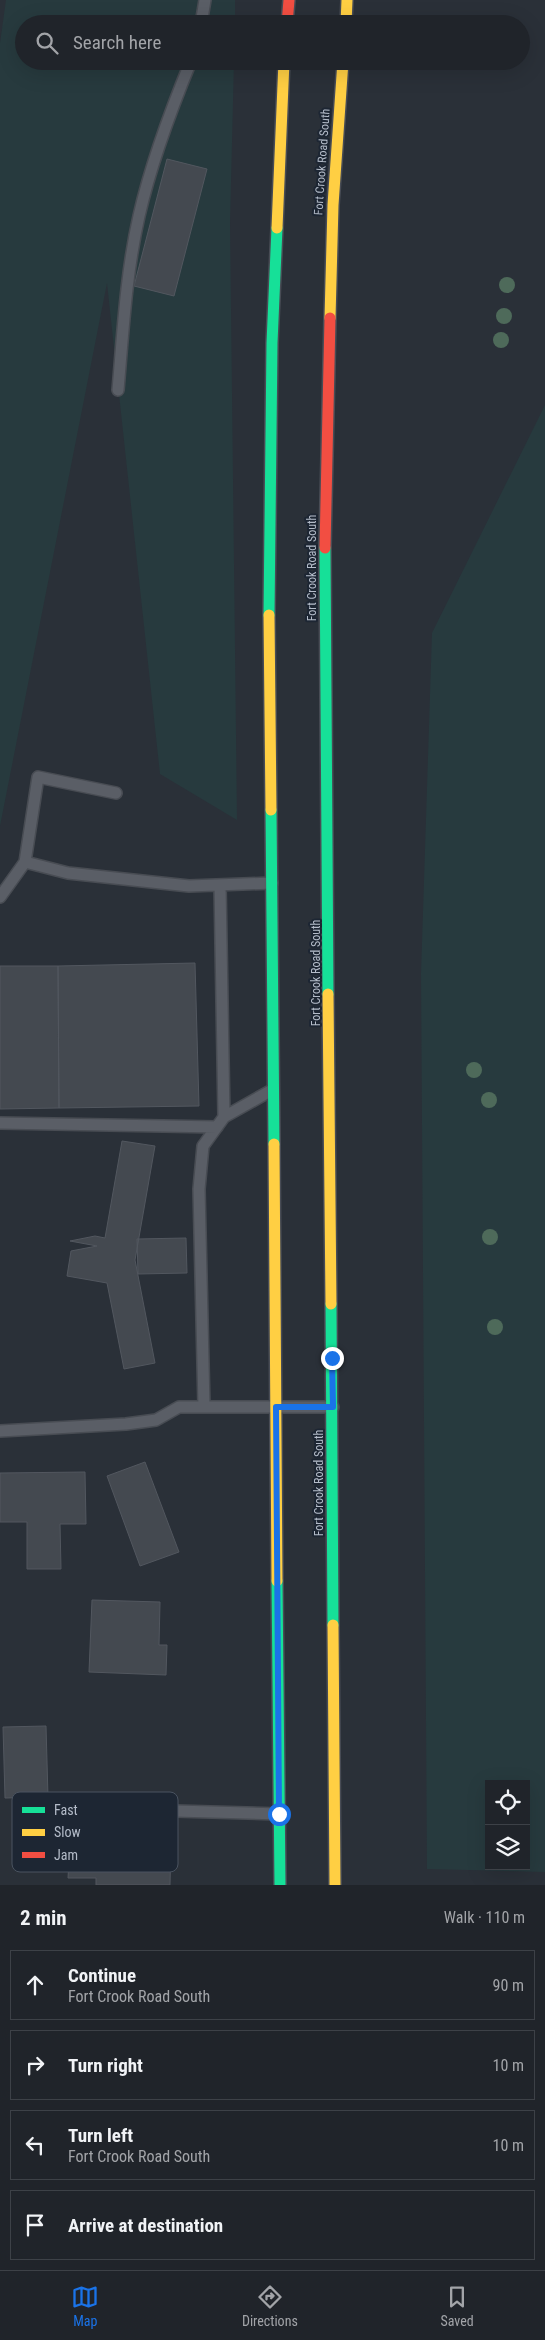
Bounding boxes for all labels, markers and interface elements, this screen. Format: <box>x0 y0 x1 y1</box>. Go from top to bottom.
search box <box>15 15 530 70</box>
icon: search <box>33 29 61 57</box>
text: Search here <box>73 31 161 54</box>
street label: Fort Crook Road South <box>311 108 333 216</box>
street label: Fort Crook Road South <box>305 514 319 621</box>
street label: Fort Crook Road South <box>309 919 323 1026</box>
route end <box>321 1347 344 1370</box>
street label: Fort Crook Road South <box>312 1429 326 1536</box>
map controls <box>485 1780 530 1870</box>
button: locate <box>485 1780 530 1825</box>
legend <box>12 1792 178 1872</box>
text: Fast <box>54 1802 78 1818</box>
route start <box>268 1803 291 1826</box>
text: Slow <box>54 1824 81 1840</box>
button: layers <box>485 1825 530 1870</box>
text: Jam <box>54 1847 78 1863</box>
text: 2 min <box>20 1906 67 1930</box>
text: Walk · 110 m <box>444 1908 525 1927</box>
text: Continue <box>68 1964 136 1987</box>
icon: ahead <box>21 1971 49 1999</box>
text: 90 m <box>492 1976 524 1995</box>
text: Fort Crook Road South <box>68 1987 210 2006</box>
icon: right <box>21 2051 49 2079</box>
text: Turn right <box>68 2054 143 2077</box>
text: 10 m <box>492 2056 524 2075</box>
text: Turn left <box>68 2124 133 2147</box>
icon: left <box>21 2131 49 2159</box>
text: 10 m <box>492 2136 524 2155</box>
text: Fort Crook Road South <box>68 2147 210 2166</box>
icon: arrive <box>21 2211 49 2239</box>
text: Arrive at destination <box>68 2214 223 2237</box>
tab: Map <box>71 2283 99 2329</box>
tab: Directions <box>242 2283 298 2329</box>
tab: Saved <box>440 2283 474 2329</box>

